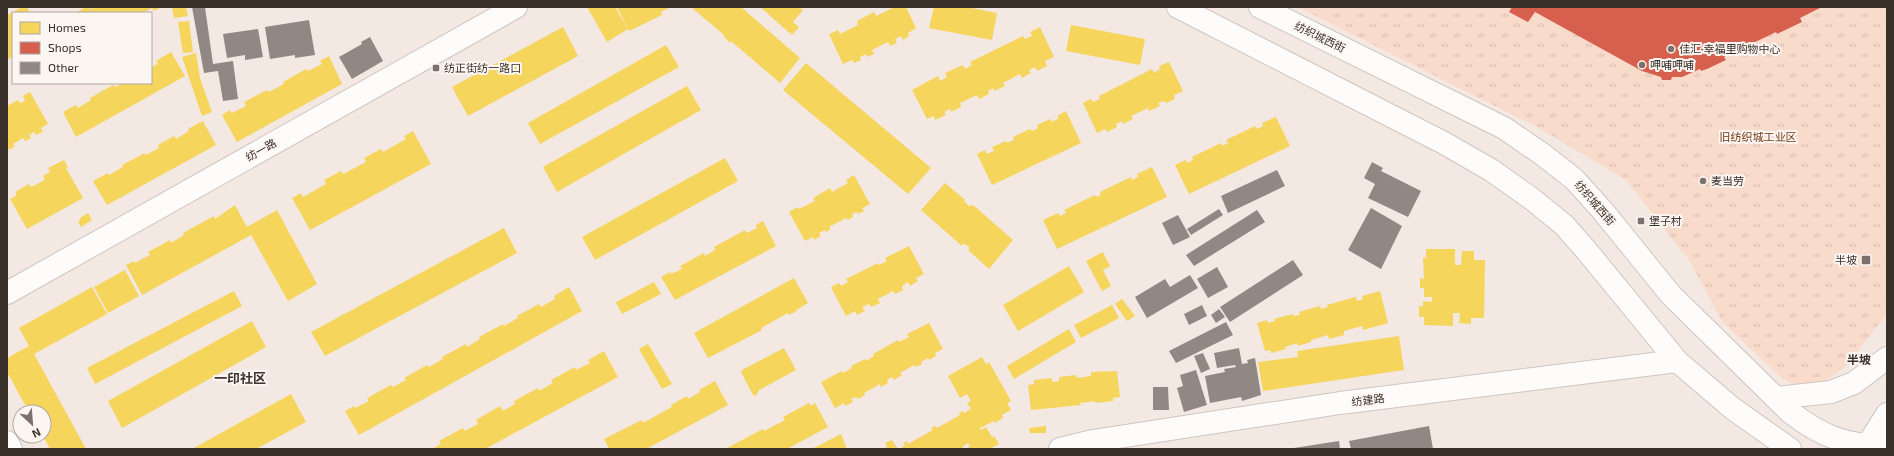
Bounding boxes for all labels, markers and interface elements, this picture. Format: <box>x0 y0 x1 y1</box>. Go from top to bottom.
legend <box>12 12 152 84</box>
street label: 纺织城西街 <box>1293 19 1348 54</box>
text: Homes <box>48 20 86 34</box>
text: Shops <box>48 40 82 54</box>
place label: 佳汇·幸福里购物中心 <box>1679 42 1781 55</box>
marker: 佳汇·幸福里购物中心 <box>1666 44 1676 54</box>
place label: 呷哺呷哺 <box>1650 58 1694 71</box>
text: Other <box>48 60 79 74</box>
marker: 呷哺呷哺 <box>1637 60 1647 70</box>
place label: 纺正街纺一路口 <box>444 61 521 74</box>
marker: 纺正街纺一路口 <box>431 63 441 73</box>
park label: 旧纺织城工业区 <box>1720 130 1797 143</box>
street label: 纺一路 <box>243 136 278 163</box>
place label: 麦当劳 <box>1711 174 1744 187</box>
marker: 麦当劳 <box>1698 176 1708 186</box>
street label: 纺织城西街 <box>1572 178 1618 228</box>
place label: 堡子村 <box>1649 214 1682 227</box>
marker: 堡子村 <box>1636 216 1646 226</box>
place label: 半坡 <box>1835 253 1857 266</box>
marker: 半坡 <box>1860 254 1872 266</box>
district label: 半坡 <box>1847 352 1871 366</box>
district label: 一印社区 <box>214 370 266 386</box>
street label: 纺建路 <box>1351 391 1385 408</box>
north arrow <box>12 404 52 444</box>
text: N <box>30 426 43 441</box>

